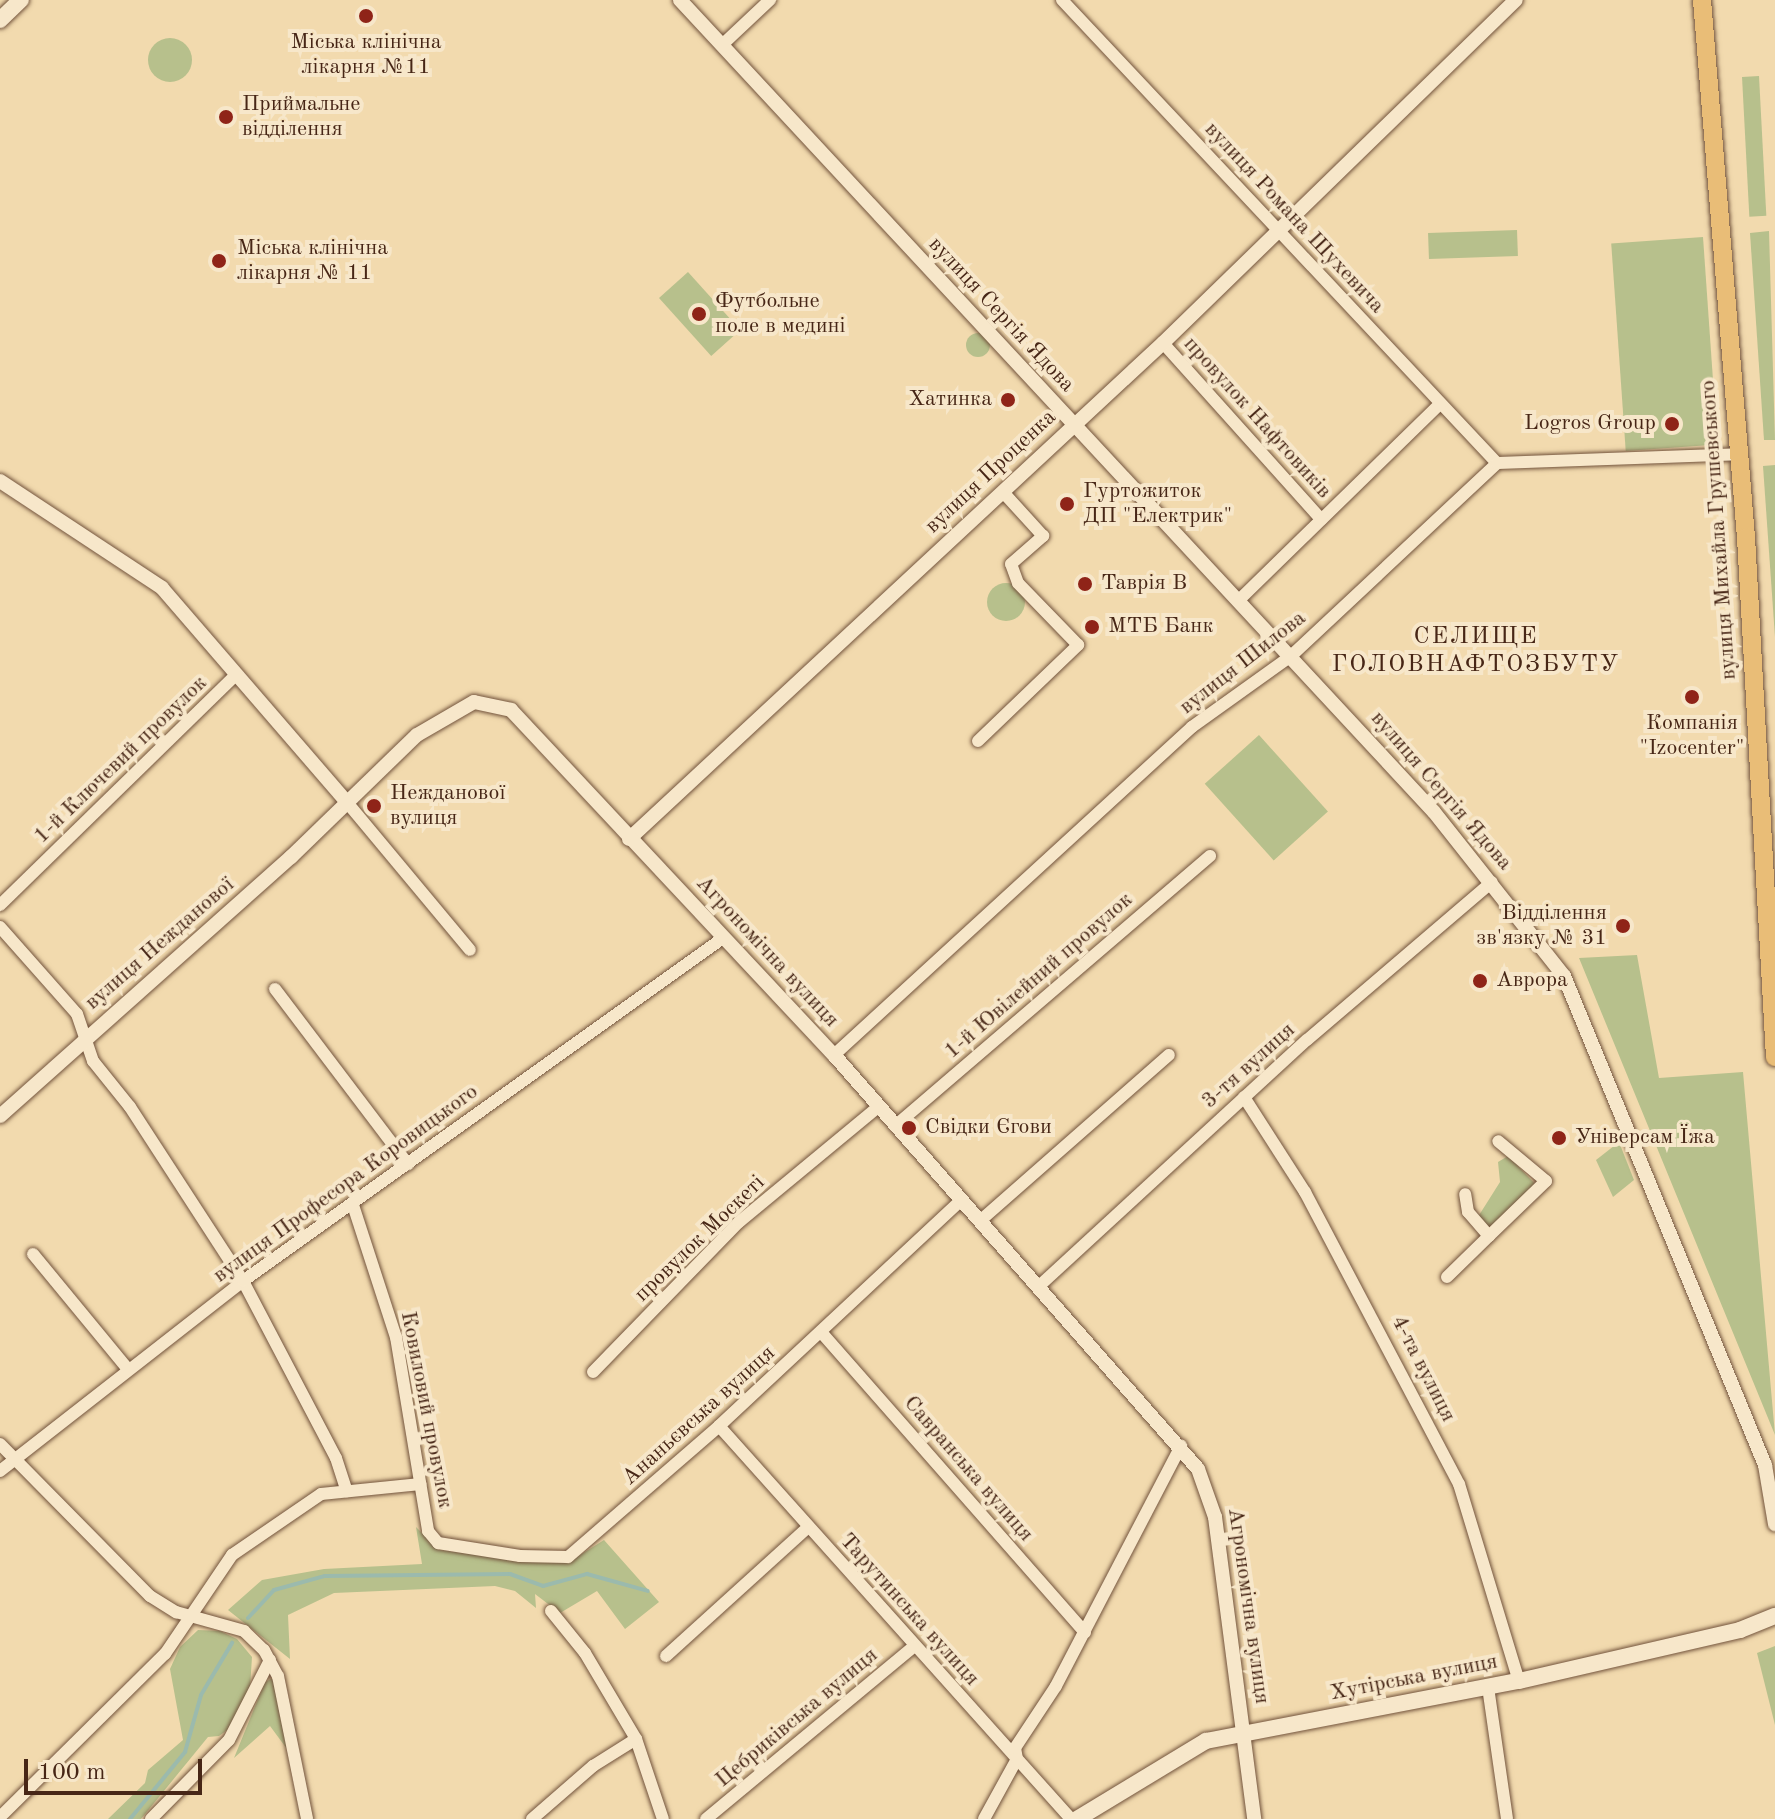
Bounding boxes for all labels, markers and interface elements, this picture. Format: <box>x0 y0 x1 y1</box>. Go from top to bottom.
marker: Міська клінічна лікарня №11 <box>357 7 375 25</box>
place label: Міська клінічна лікарня №11 <box>290 29 442 80</box>
place label: Приймальне відділення <box>242 91 360 142</box>
marker: Приймальне відділення <box>217 108 235 126</box>
street label: вулиця Романа Шухевича <box>1198 117 1390 319</box>
street label: вулиця Сергія Ядова <box>922 232 1080 398</box>
place label: Міська клінічна лікарня № 11 <box>237 235 388 286</box>
marker: Міська клінічна лікарня № 11 <box>208 250 230 272</box>
place label: Футбольне поле в медині <box>715 288 845 340</box>
marker: Футбольне поле в медині <box>690 305 708 323</box>
street label: провулок Нафтовиків <box>1177 332 1337 504</box>
street label: вулиця Михайла Грушевського <box>1695 379 1743 681</box>
place label: Хатинка <box>908 387 992 413</box>
marker: Хатинка <box>999 391 1017 409</box>
street label: вулиця Проценка <box>920 405 1062 539</box>
place label: Logros Group <box>1524 411 1656 437</box>
marker: Logros Group <box>1663 415 1681 433</box>
place label: Гуртожиток ДП "Електрик" <box>1083 478 1232 530</box>
marker: Гуртожиток ДП "Електрик" <box>1058 495 1076 513</box>
place label: Таврія В <box>1101 571 1187 597</box>
marker: Таврія В <box>1076 575 1094 593</box>
street label: вулиця Шилова <box>1175 605 1311 721</box>
place label: МТБ Банк <box>1108 614 1213 640</box>
marker: МТБ Банк <box>1083 618 1101 636</box>
district label: СЕЛИЩЕ ГОЛОВНАФТОЗБУТУ <box>1332 624 1620 680</box>
street label: 1-й Ключевий провулок <box>29 670 213 850</box>
marker: Компанія "Izocenter" <box>1683 688 1701 706</box>
street label: вулиця Сергія Ядова <box>1365 706 1517 876</box>
place label: Компанія "Izocenter" <box>1639 710 1745 762</box>
place label: Нежданової вулиця <box>390 780 506 832</box>
marker: Нежданової вулиця <box>365 797 383 815</box>
street label: Агрономічна вулиця <box>690 871 844 1033</box>
street label: вулиця Нежданової <box>80 872 240 1016</box>
street label: 1-й Ювілейний провулок <box>939 887 1139 1065</box>
place label: Відділення зв'язку № 31 <box>1477 900 1607 952</box>
marker: Відділення зв'язку № 31 <box>1614 917 1632 935</box>
place label: Аврора <box>1496 968 1568 994</box>
marker: Аврора <box>1471 972 1489 990</box>
street label: 3-тя вулиця <box>1197 1017 1301 1115</box>
street label: вулиця Професора Коровицького <box>208 1079 484 1289</box>
place label: Свідки Єгови <box>925 1115 1052 1141</box>
marker: Свідки Єгови <box>900 1119 918 1137</box>
place label: Універсам Їжа <box>1575 1125 1715 1151</box>
marker: Універсам Їжа <box>1550 1129 1568 1147</box>
street label: провулок Москеті <box>629 1170 771 1308</box>
street label: Ковиловий провулок <box>394 1309 458 1511</box>
street label: 4-та вулиця <box>1385 1311 1461 1427</box>
street label: Ананьєвська вулиця <box>617 1340 781 1492</box>
street label: Савранська вулиця <box>897 1391 1039 1547</box>
street label: Агрономічна вулиця <box>1221 1506 1275 1706</box>
street label: Тарутинська вулиця <box>833 1528 985 1692</box>
street label: Цебриківська вулиця <box>711 1642 883 1794</box>
street label: Хутірська вулиця <box>1328 1649 1500 1707</box>
scale bar <box>28 1743 206 1793</box>
text: 100 m <box>38 1761 106 1785</box>

